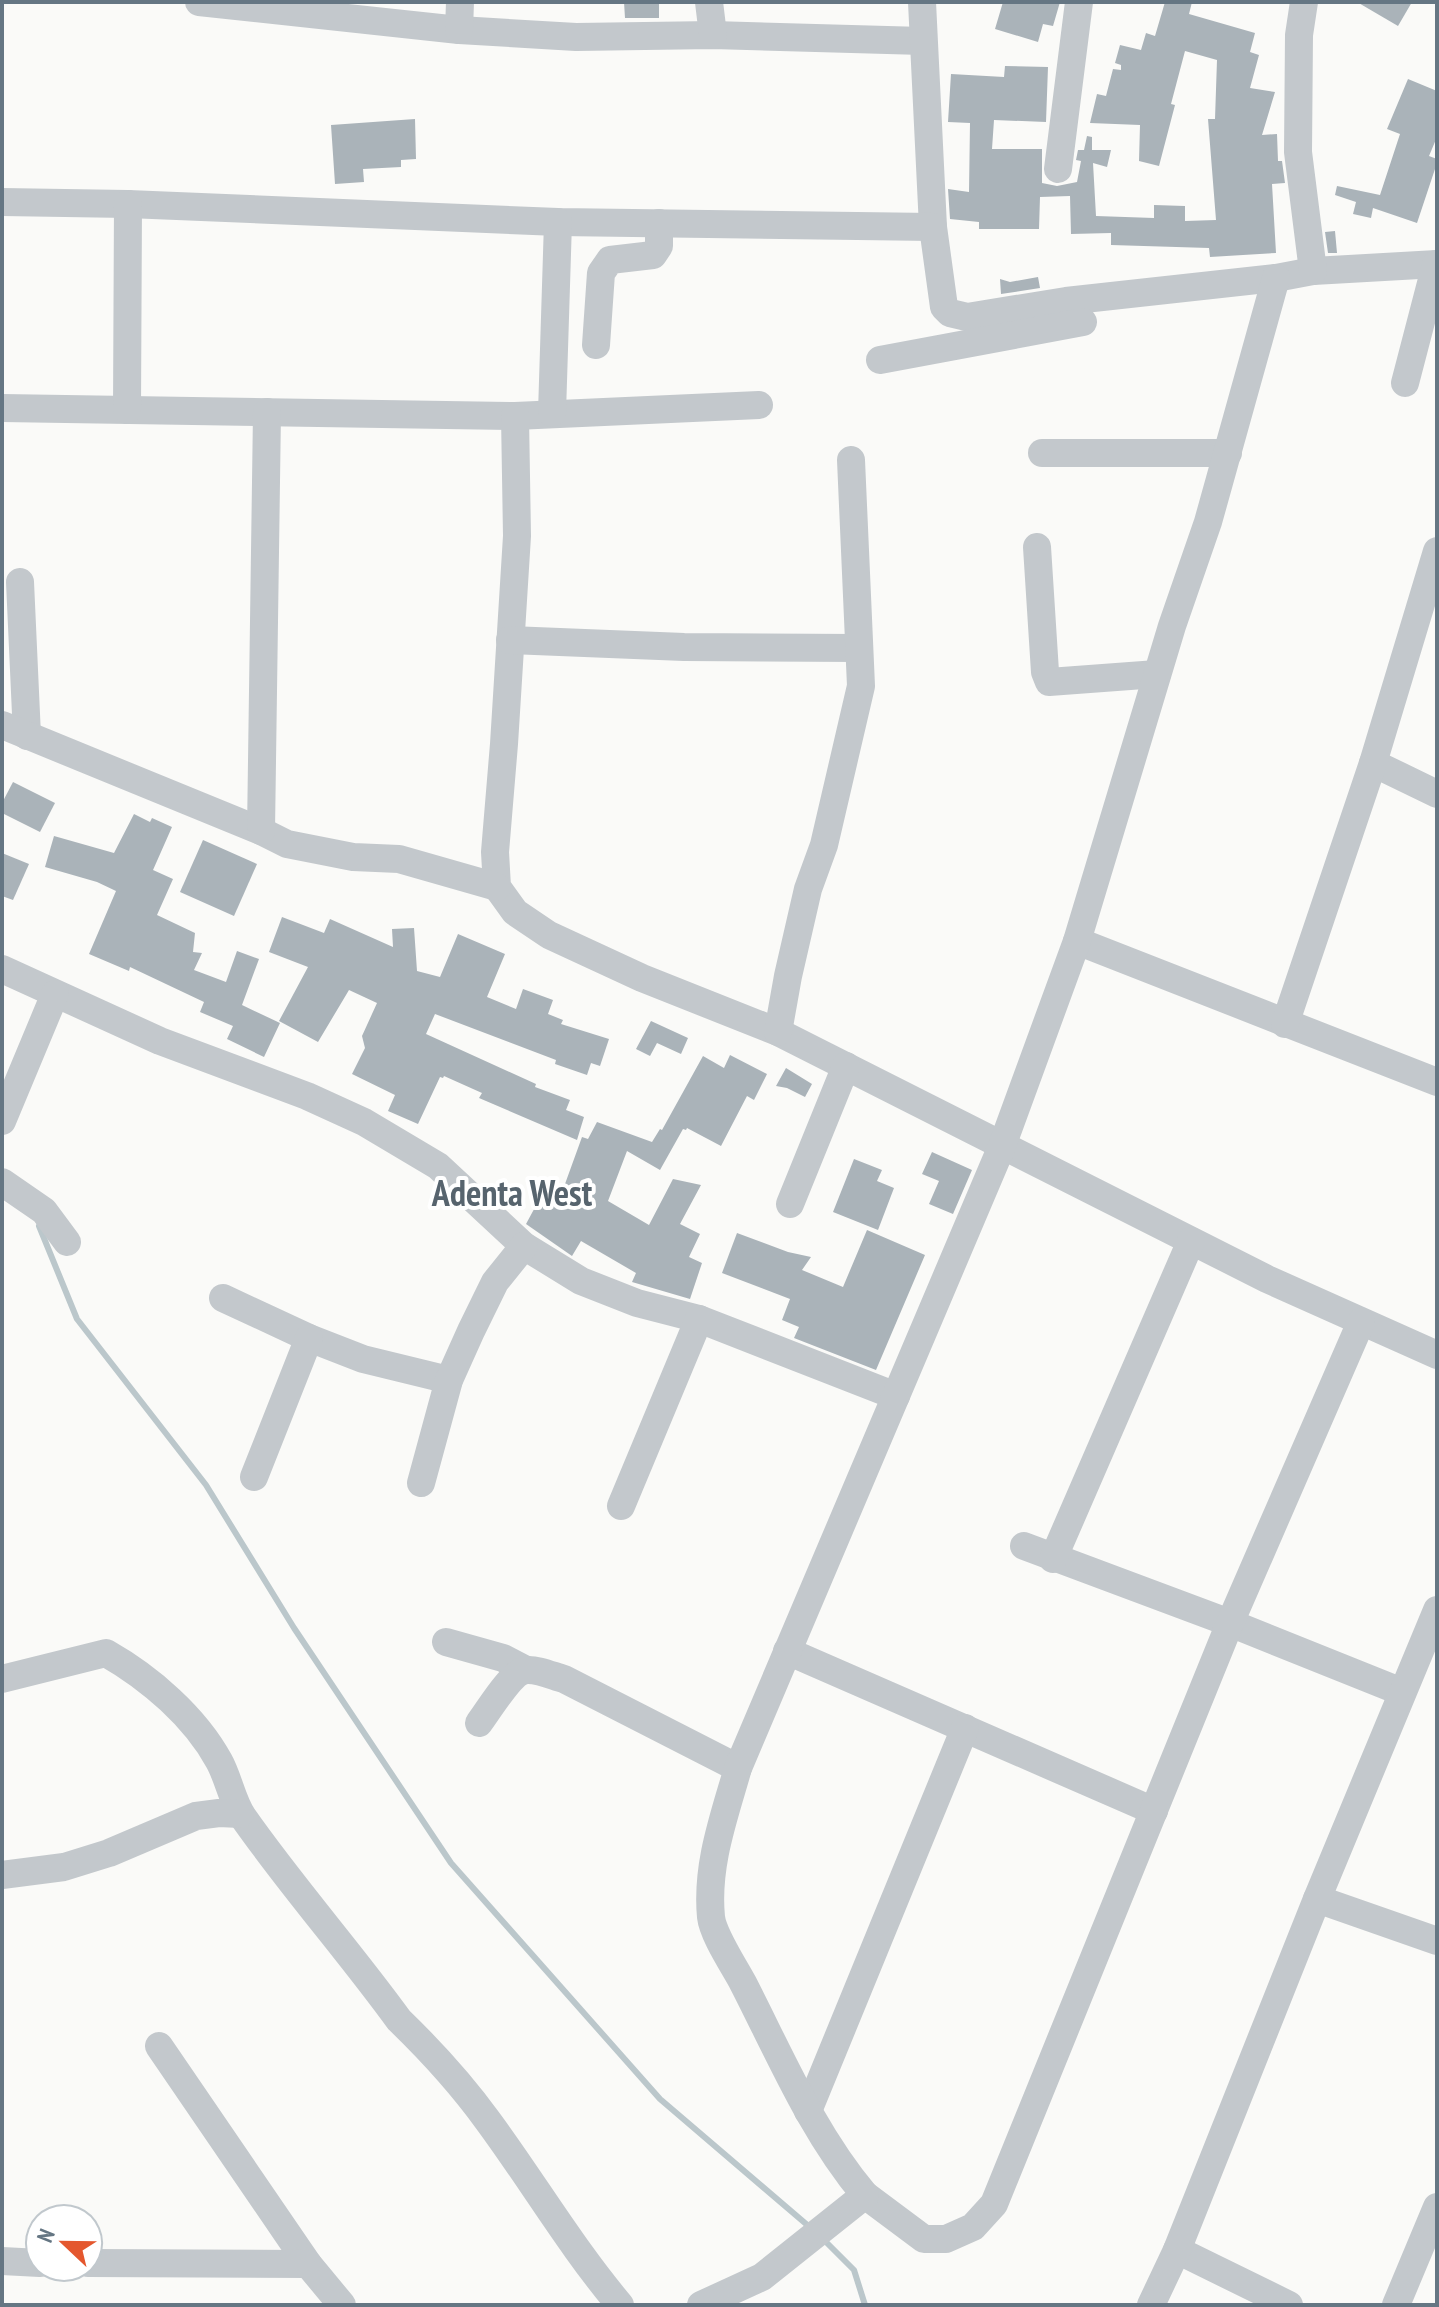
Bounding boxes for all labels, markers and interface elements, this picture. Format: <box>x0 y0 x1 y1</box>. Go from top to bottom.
district label: Adenta West <box>431 1169 593 1216</box>
north arrow <box>24 2203 104 2283</box>
text: N <box>30 2225 61 2246</box>

